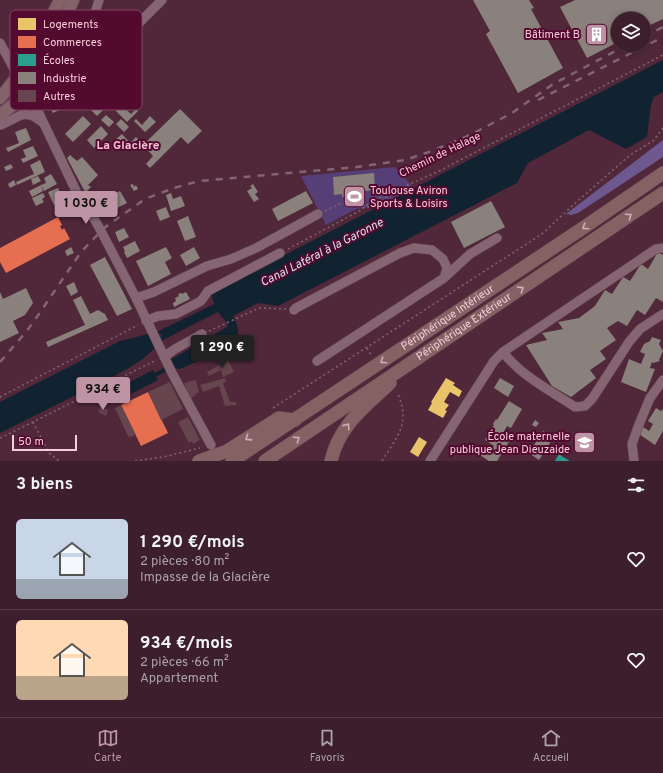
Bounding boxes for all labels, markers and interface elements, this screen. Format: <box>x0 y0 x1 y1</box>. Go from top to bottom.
legend <box>10 10 142 110</box>
map controls <box>611 12 651 52</box>
button: layers <box>611 12 651 52</box>
text: Logements <box>43 18 98 32</box>
building icon: Bâtiment B <box>583 22 609 48</box>
place label: Bâtiment B <box>525 28 580 42</box>
text: Commerces <box>43 36 102 50</box>
text: Écoles <box>43 53 75 68</box>
text: Industrie <box>43 72 87 86</box>
text: Autres <box>43 90 75 104</box>
street label: Chemin de Halage <box>397 129 483 181</box>
district label: La Glacière <box>97 138 160 154</box>
sports icon: Toulouse Aviron Sports & Loisirs <box>341 184 367 210</box>
place label: Toulouse Aviron Sports & Loisirs <box>370 184 448 211</box>
pin: 1 030 € <box>49 191 123 225</box>
text: 1 030 € <box>64 196 108 212</box>
one-way arrow <box>625 213 632 221</box>
water label: Canal Latéral à la Garonne <box>258 215 387 291</box>
one-way arrow <box>582 222 589 230</box>
street label: Périphérique Intérieur <box>399 281 498 354</box>
one-way arrow <box>517 286 524 294</box>
street label: Périphérique Extérieur <box>414 289 515 364</box>
pin: 1 290 € <box>185 335 259 369</box>
text: 1 290 € <box>200 340 244 356</box>
one-way arrow <box>380 356 387 364</box>
pin: 934 € <box>75 377 131 411</box>
text: 934 € <box>85 382 121 398</box>
one-way arrow <box>342 423 350 430</box>
place label: École maternelle publique Jean Dieuzaide <box>450 429 570 457</box>
school or university icon: École maternelle publique Jean Dieuzaide <box>572 430 598 456</box>
scale bar <box>12 433 77 452</box>
one-way arrow <box>245 434 252 441</box>
text: 50 m <box>18 435 44 449</box>
one-way arrow <box>293 436 300 444</box>
text: 3 biens <box>16 474 73 496</box>
icon: filters <box>625 474 647 496</box>
text: 1 290 €/mois <box>140 532 245 554</box>
icon: home <box>48 535 96 583</box>
icon: heart <box>625 548 647 570</box>
text: 2 pièces · 80 m² <box>140 554 229 570</box>
text: Impasse de la Glacière <box>140 570 270 586</box>
text: 934 €/mois <box>140 633 233 655</box>
icon: home <box>48 636 96 684</box>
icon: heart <box>625 649 647 671</box>
text: 2 pièces · 66 m² <box>140 655 229 671</box>
text: Appartement <box>140 671 218 687</box>
tab: Carte <box>94 727 122 765</box>
tab: Favoris <box>310 727 345 765</box>
tab: Accueil <box>533 727 569 765</box>

